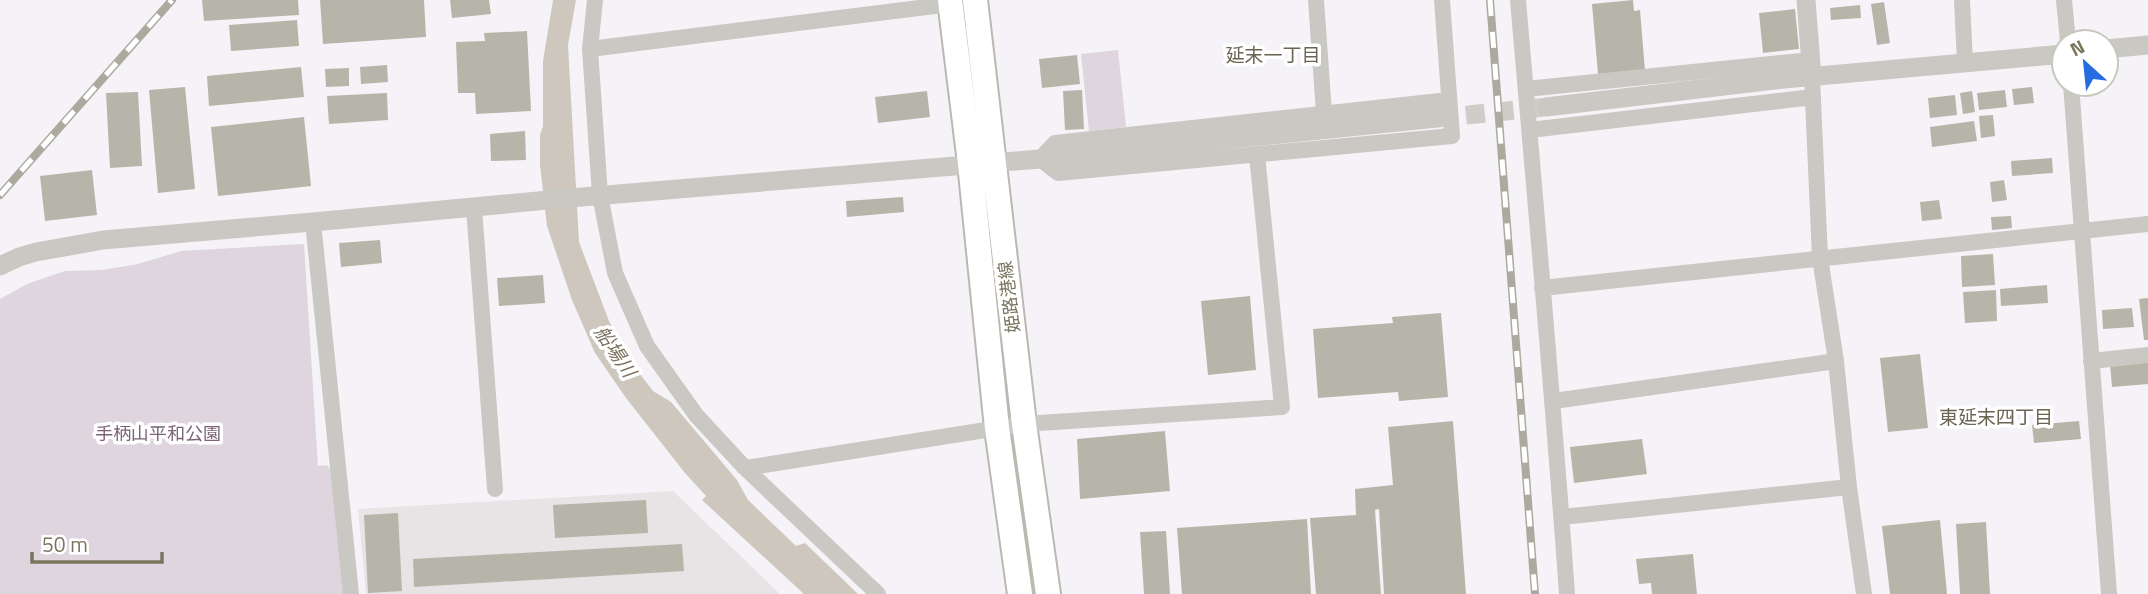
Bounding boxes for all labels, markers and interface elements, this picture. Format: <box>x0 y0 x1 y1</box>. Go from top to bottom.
north arrow <box>2050 28 2120 98</box>
text: N <box>2065 31 2090 63</box>
district label: 延末一丁目 <box>1225 40 1321 69</box>
street label: 姫路港線 <box>991 260 1027 334</box>
water label: 船場川 <box>588 319 645 384</box>
district label: 東延末四丁目 <box>1939 402 2053 431</box>
park label: 手柄山平和公園 <box>95 420 221 447</box>
scale bar <box>32 520 161 564</box>
text: 50 m <box>42 528 88 560</box>

